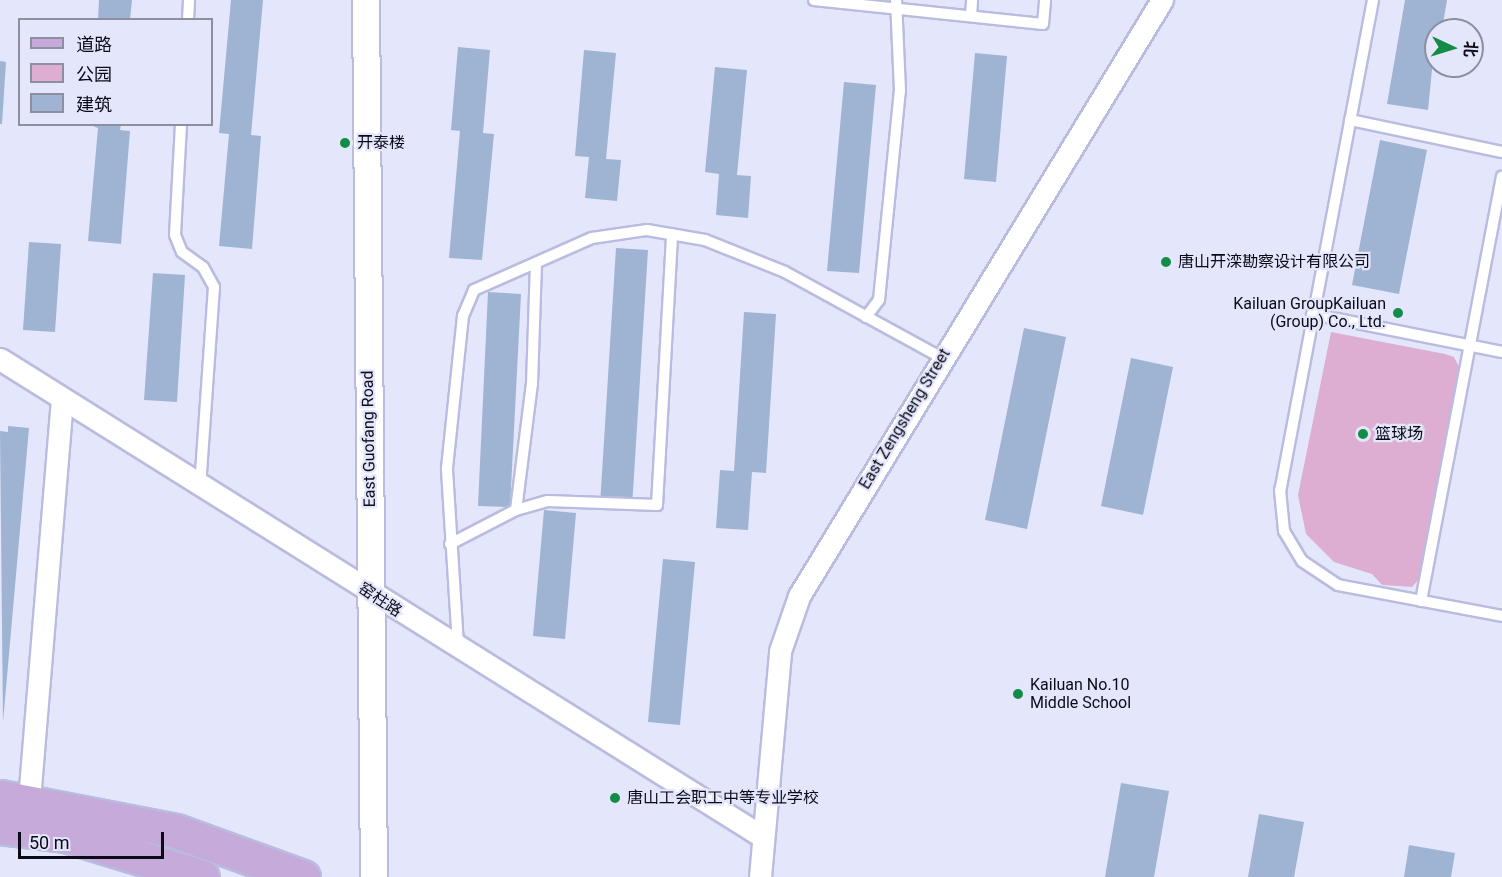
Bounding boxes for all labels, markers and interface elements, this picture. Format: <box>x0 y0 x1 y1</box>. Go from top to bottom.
legend <box>18 18 213 126</box>
north arrow <box>1424 18 1484 78</box>
text: 道路 <box>76 34 112 55</box>
text: 北 <box>1460 40 1480 58</box>
text: 公园 <box>76 64 112 85</box>
text: 建筑 <box>76 94 112 115</box>
place label: 开泰楼 <box>357 133 405 153</box>
marker: 开泰楼 <box>338 136 352 150</box>
place label: 唐山开滦勘察设计有限公司 <box>1178 252 1370 272</box>
marker: 唐山开滦勘察设计有限公司 <box>1159 255 1173 269</box>
place label: Kailuan GroupKailuan (Group) Co., Ltd. <box>1233 294 1386 332</box>
marker: Kailuan GroupKailuan (Group) Co., Ltd. <box>1391 306 1405 320</box>
street label: East Zengsheng Street <box>855 345 955 493</box>
street label: East Guofang Road <box>358 370 380 508</box>
place label: 篮球场 <box>1375 424 1423 444</box>
marker: 篮球场 <box>1356 427 1370 441</box>
street label: 窑柱路 <box>355 579 405 621</box>
place label: Kailuan No.10 Middle School <box>1030 675 1131 713</box>
marker: Kailuan No.10 Middle School <box>1011 687 1025 701</box>
place label: 唐山工会职工中等专业学校 <box>627 788 819 808</box>
marker: 唐山工会职工中等专业学校 <box>608 791 622 805</box>
scale bar <box>21 820 166 858</box>
text: 50 m <box>29 832 69 853</box>

